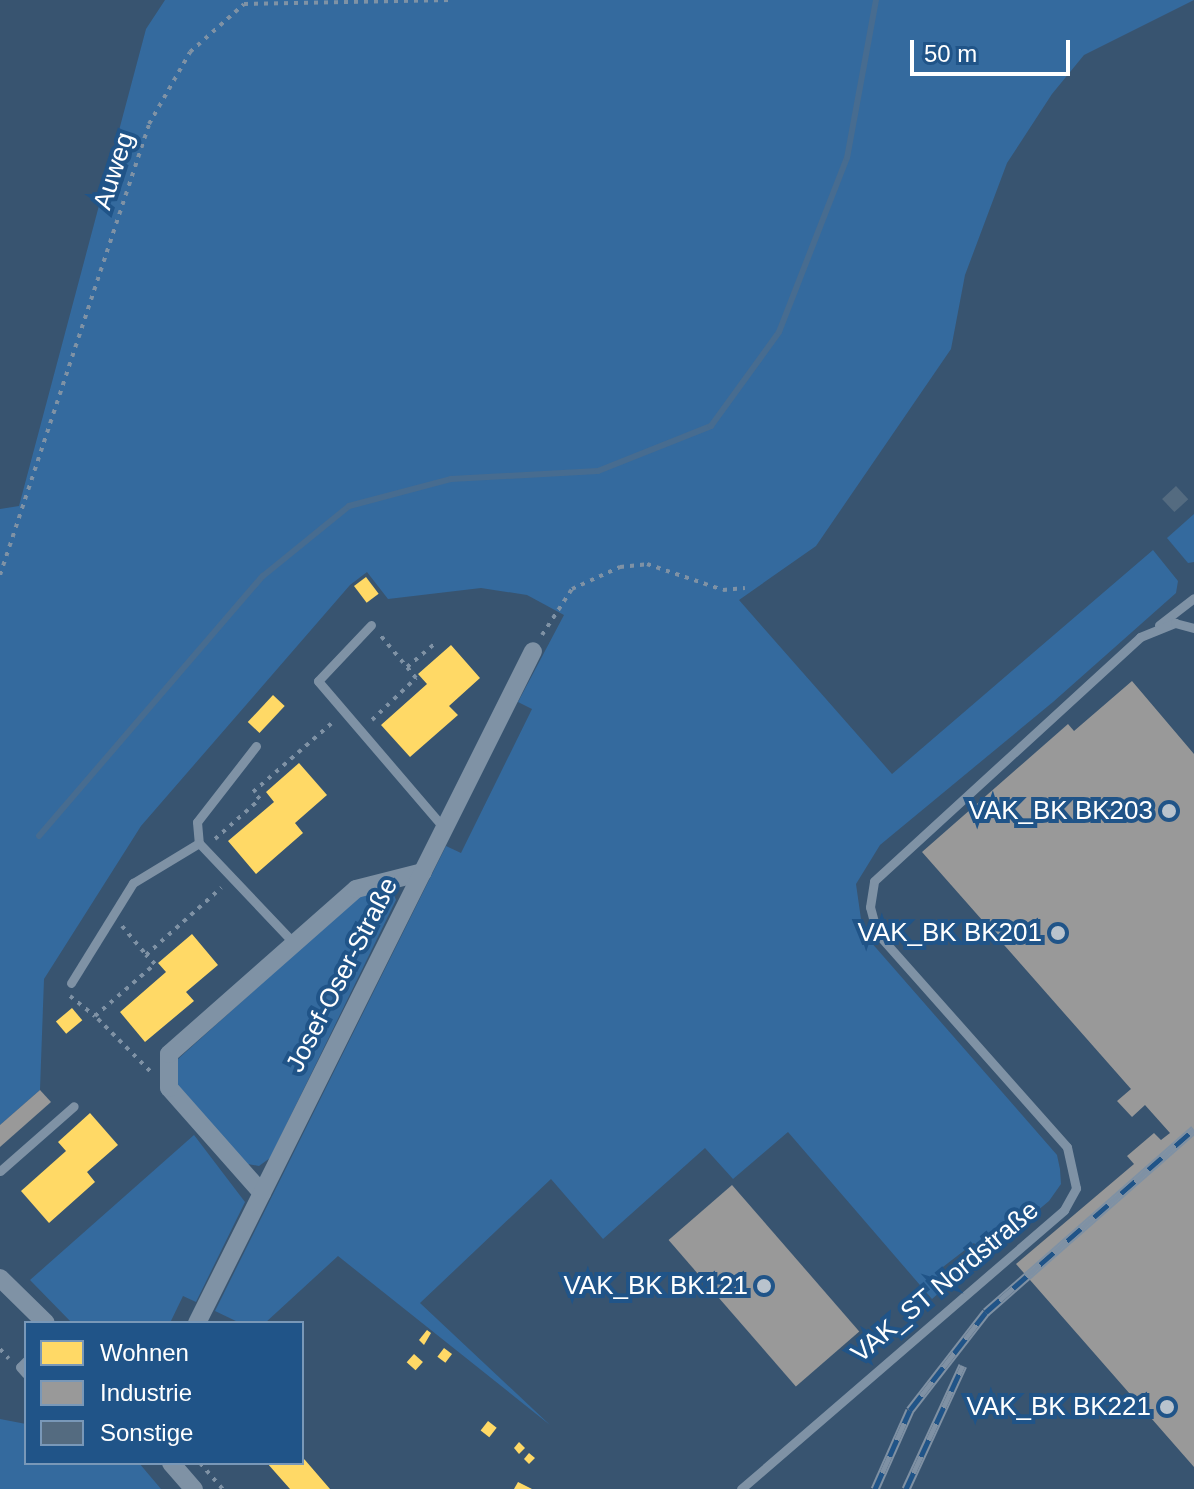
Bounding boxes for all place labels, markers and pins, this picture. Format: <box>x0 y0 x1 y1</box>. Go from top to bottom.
place label: VAK_BK BK203 <box>968 795 1153 827</box>
marker: VAK_BK BK203 <box>1160 802 1178 820</box>
place label: VAK_BK BK201 <box>857 917 1042 949</box>
marker: VAK_BK BK201 <box>1049 924 1067 942</box>
place label: VAK_BK BK121 <box>563 1270 748 1302</box>
marker: VAK_BK BK121 <box>755 1277 773 1295</box>
place label: VAK_BK BK221 <box>966 1391 1151 1423</box>
marker: VAK_BK BK221 <box>1158 1398 1176 1416</box>

